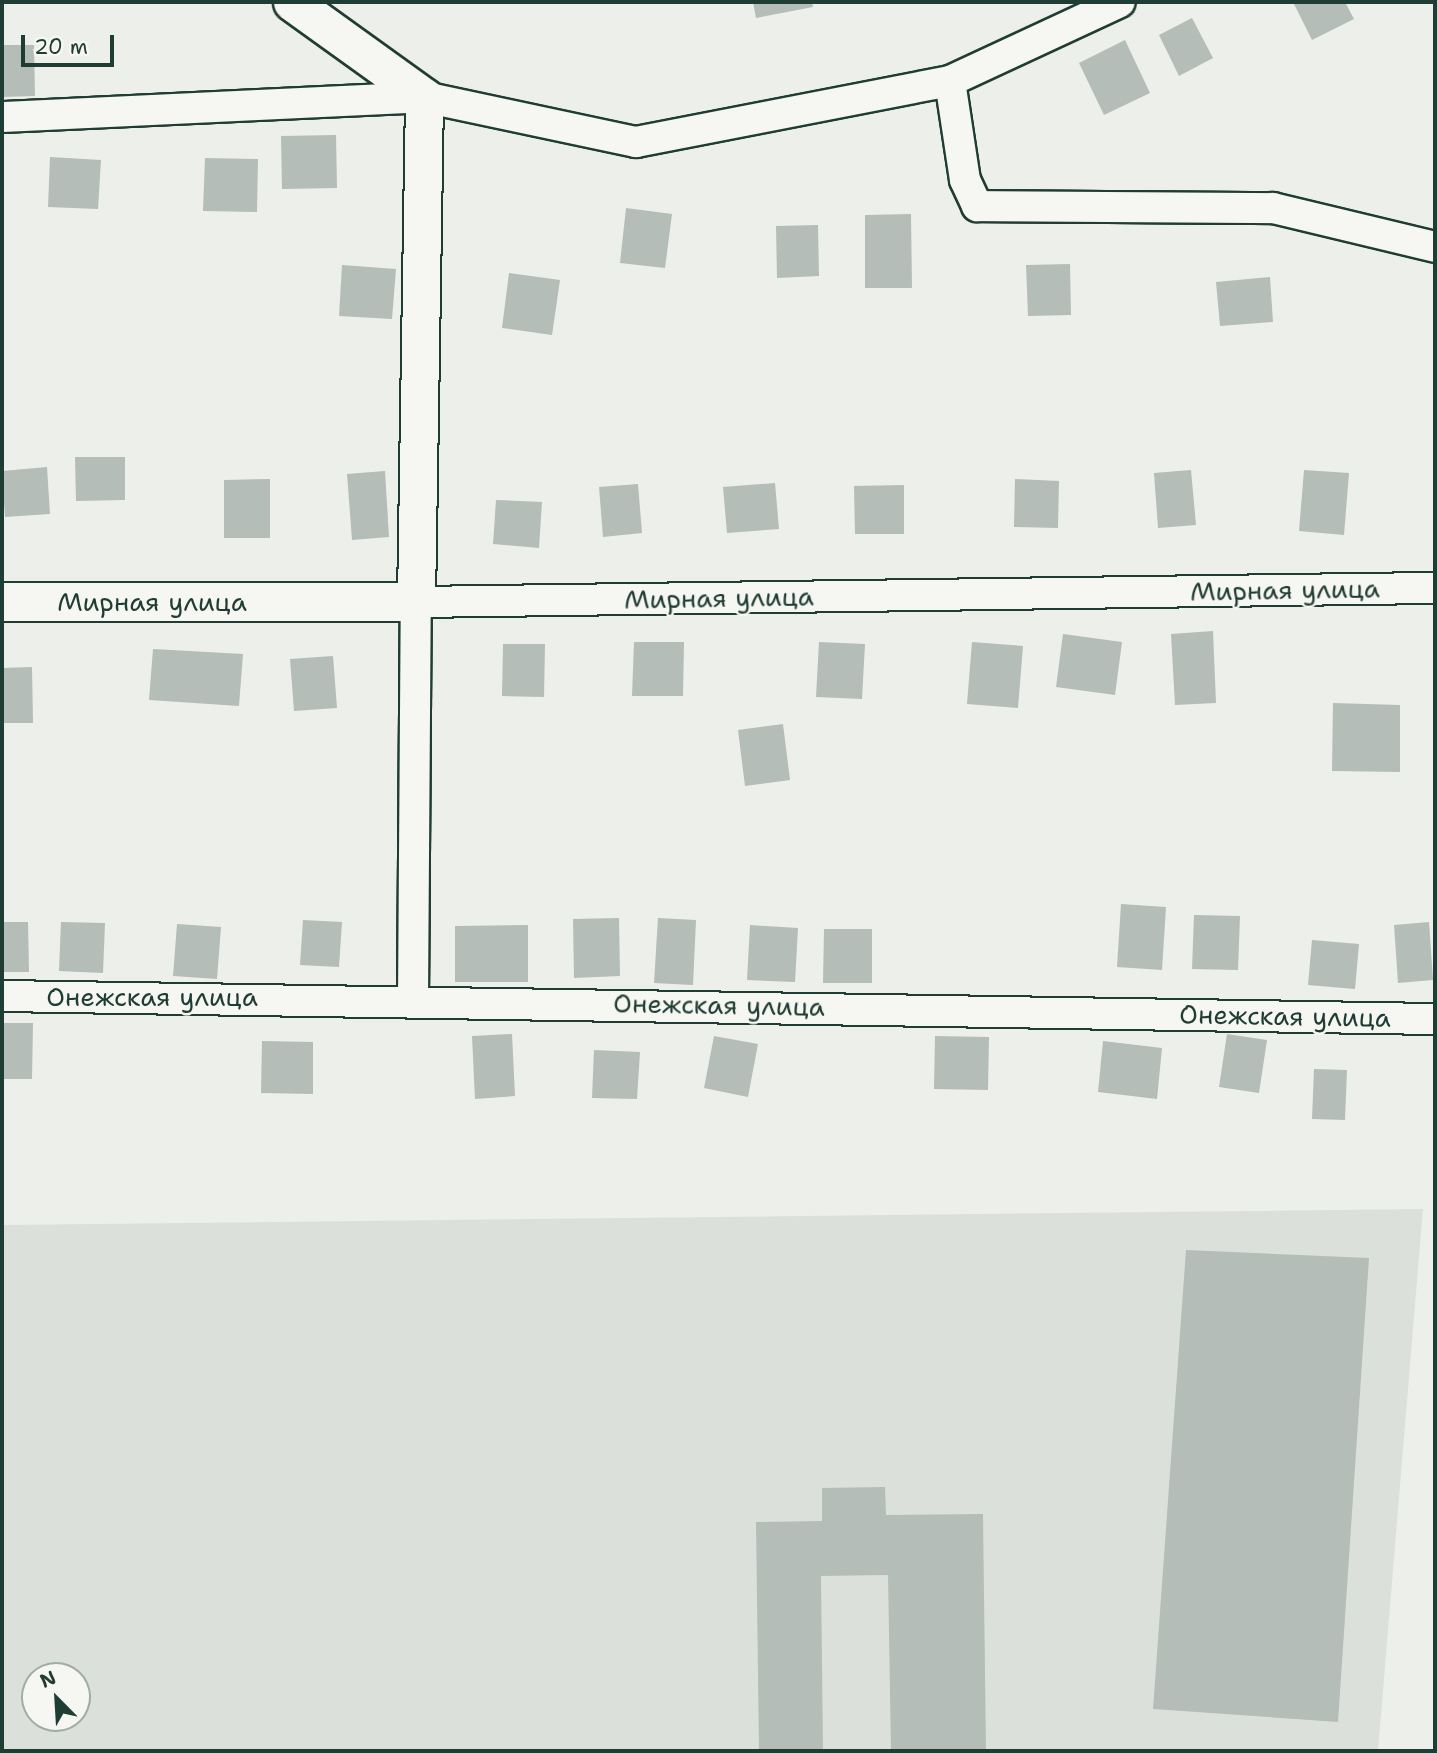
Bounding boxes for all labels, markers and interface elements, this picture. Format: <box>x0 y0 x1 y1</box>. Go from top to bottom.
scale bar <box>24 21 117 65</box>
text: 20 m <box>34 33 88 61</box>
street label: Мирная улица <box>1190 573 1380 607</box>
street label: Мирная улица <box>624 581 814 615</box>
street label: Мирная улица <box>57 586 247 618</box>
street label: Онежская улица <box>46 981 258 1013</box>
street label: Онежская улица <box>613 988 825 1022</box>
street label: Онежская улица <box>1179 999 1391 1033</box>
north arrow <box>21 1662 91 1732</box>
text: N <box>36 1665 60 1694</box>

